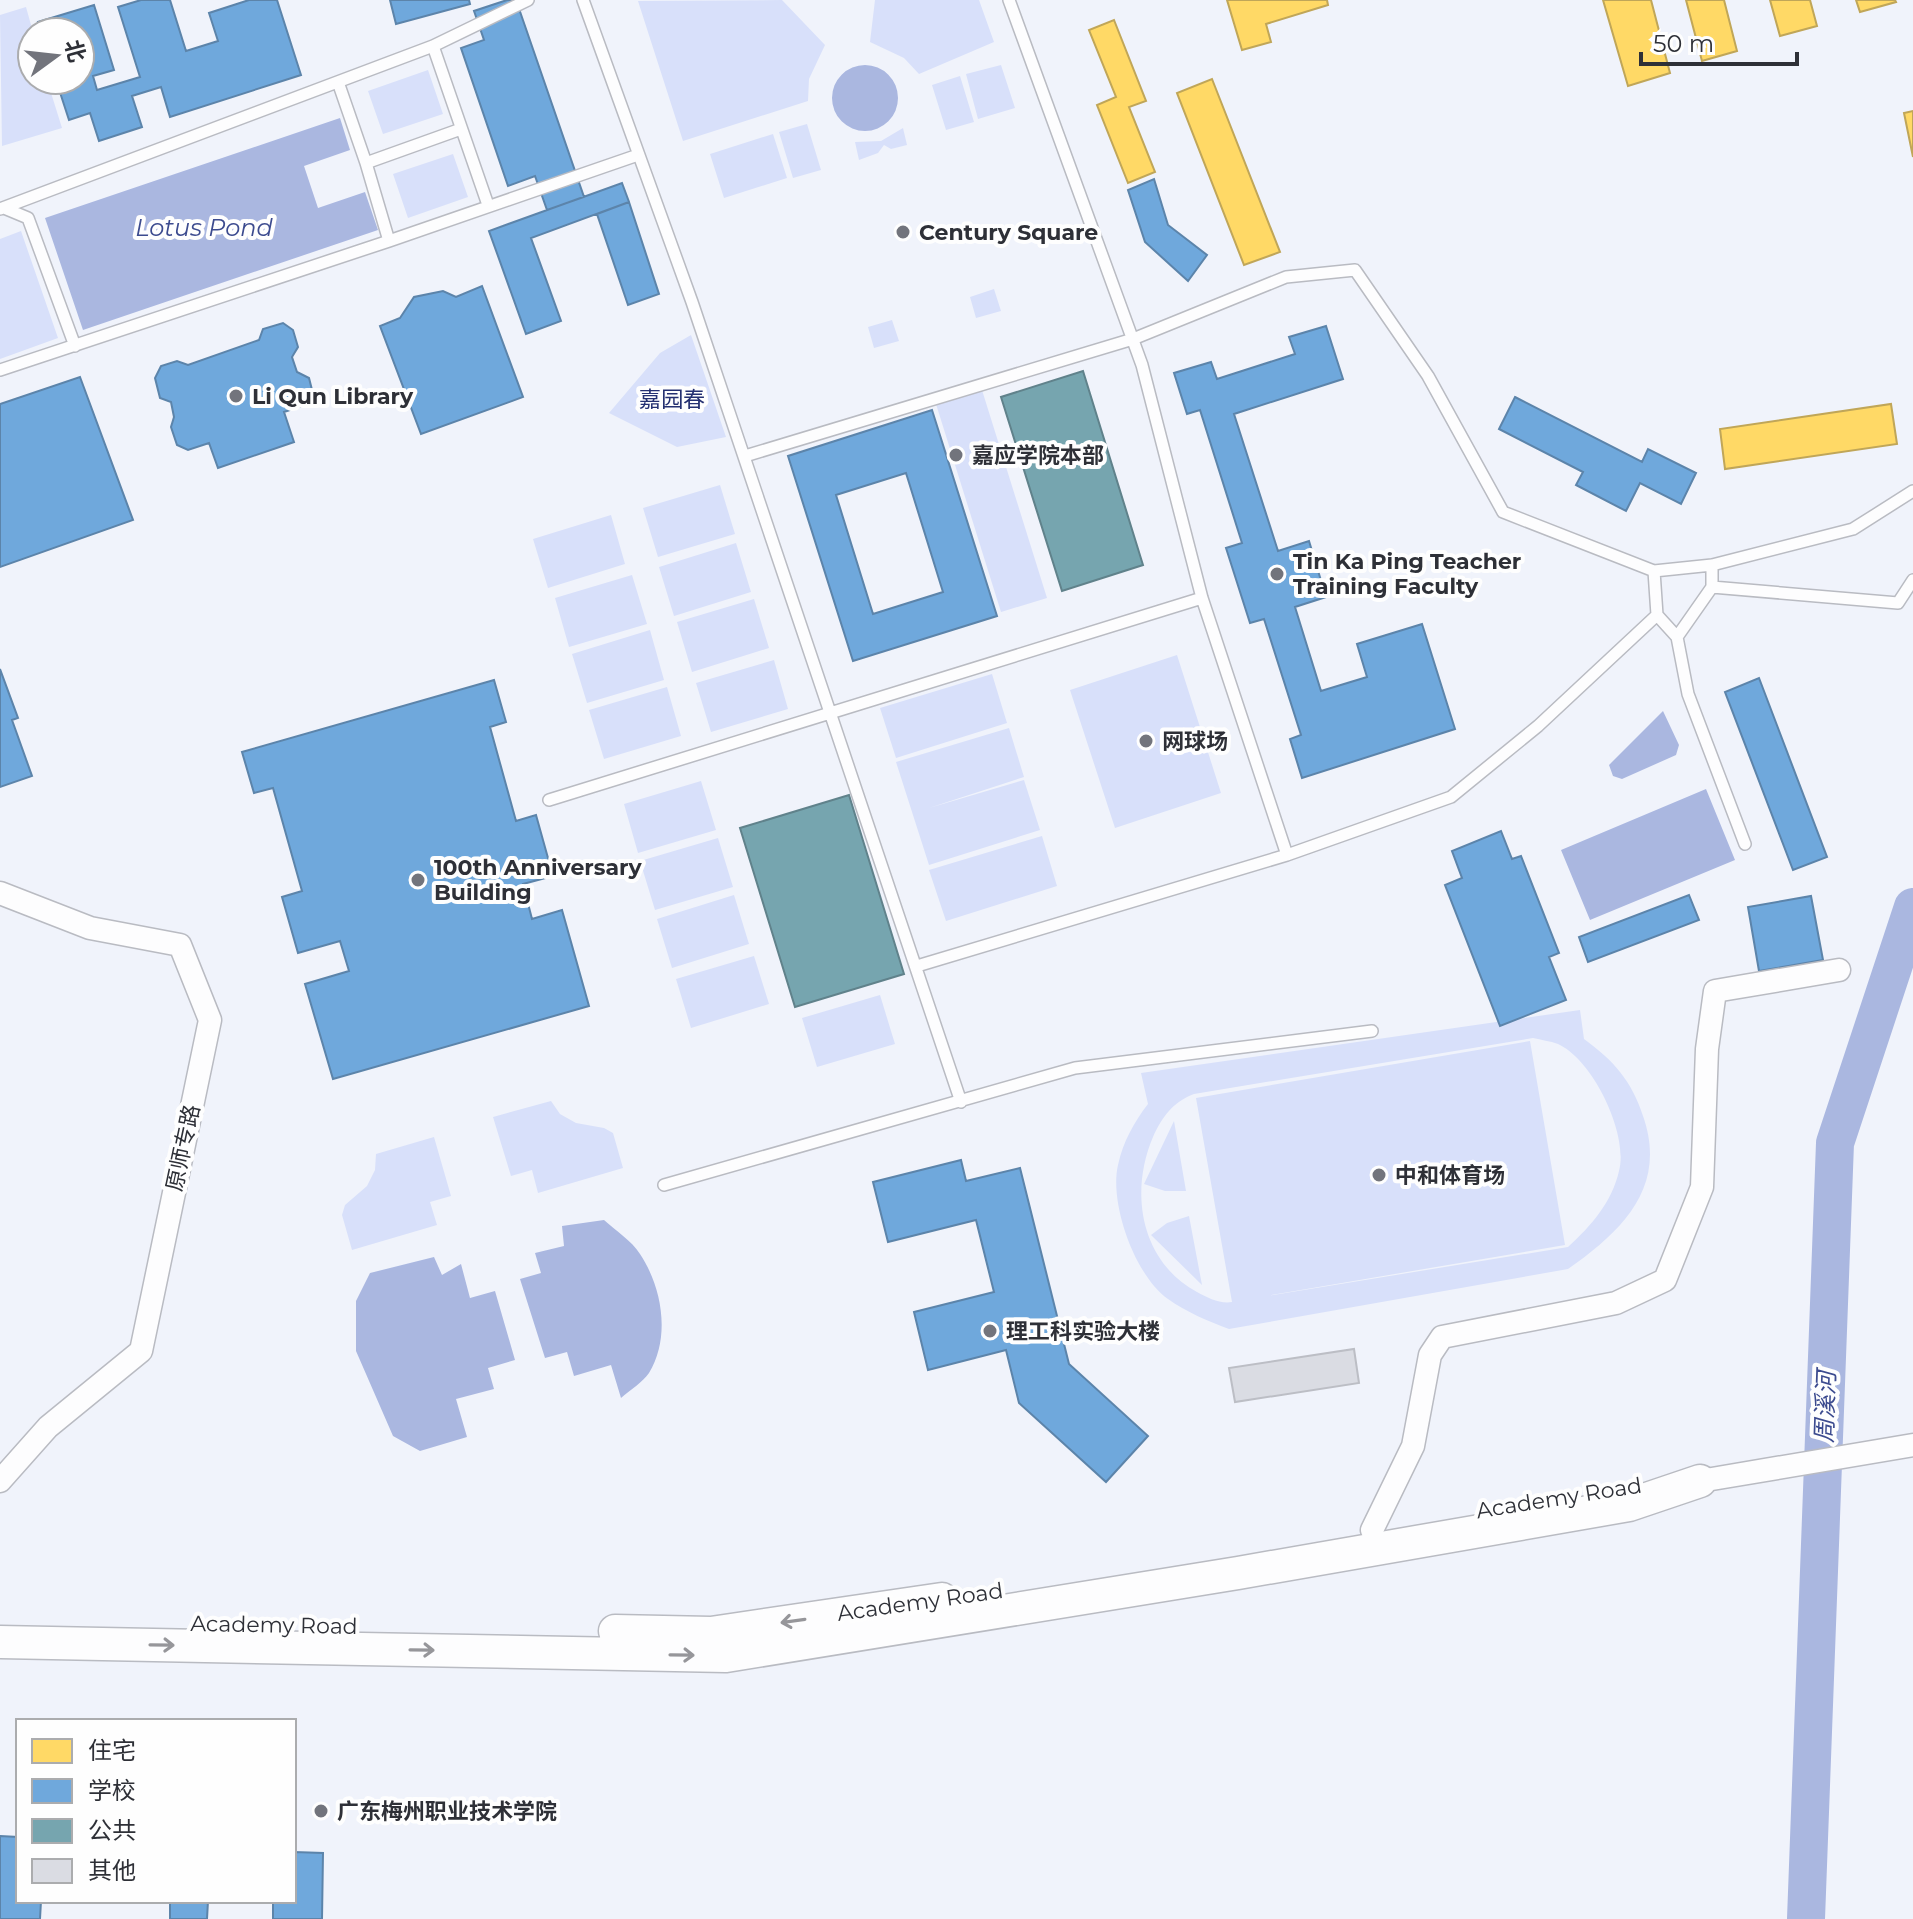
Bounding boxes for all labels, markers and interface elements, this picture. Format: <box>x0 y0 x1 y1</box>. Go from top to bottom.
north arrow <box>16 16 96 96</box>
scale bar <box>1641 16 1797 66</box>
text: 50 m <box>1653 29 1714 58</box>
text: 北 <box>59 37 91 65</box>
water label: Lotus Pond <box>135 213 273 242</box>
place label: Century Square <box>919 219 1098 246</box>
marker: Century Square <box>894 223 912 241</box>
place label: Li Qun Library <box>252 383 414 410</box>
park label: 嘉园春 <box>639 386 705 413</box>
marker: Li Qun Library <box>227 387 245 405</box>
place label: 嘉应学院本部 <box>972 442 1104 469</box>
marker: 嘉应学院本部 <box>947 446 965 464</box>
place label: Tin Ka Ping Teacher Training Faculty <box>1293 548 1521 600</box>
marker: Tin Ka Ping Teacher Training Faculty <box>1268 565 1286 583</box>
place label: 网球场 <box>1162 728 1228 755</box>
marker: 网球场 <box>1137 732 1155 750</box>
place label: 100th Anniversary Building <box>434 854 643 906</box>
marker: 100th Anniversary Building <box>409 871 427 889</box>
street label: 原师专路 <box>161 1102 205 1194</box>
place label: 中和体育场 <box>1395 1162 1505 1189</box>
marker: 中和体育场 <box>1370 1166 1388 1184</box>
place label: 理工科实验大楼 <box>1006 1318 1160 1345</box>
marker: 理工科实验大楼 <box>981 1322 999 1340</box>
water label: 周溪河 <box>1809 1367 1841 1443</box>
street label: Academy Road <box>1474 1472 1644 1524</box>
street label: Academy Road <box>835 1577 1005 1627</box>
street label: Academy Road <box>190 1610 358 1640</box>
one-way arrow <box>781 1614 806 1629</box>
one-way arrow <box>148 1637 175 1652</box>
one-way arrow <box>408 1642 435 1658</box>
one-way arrow <box>668 1647 695 1663</box>
legend <box>16 1719 296 1903</box>
text: 住宅 <box>88 1736 136 1765</box>
text: 学校 <box>88 1776 136 1805</box>
place label: 广东梅州职业技术学院 <box>337 1798 557 1825</box>
marker: 广东梅州职业技术学院 <box>312 1802 330 1820</box>
text: 公共 <box>88 1816 136 1845</box>
text: 其他 <box>88 1856 136 1885</box>

